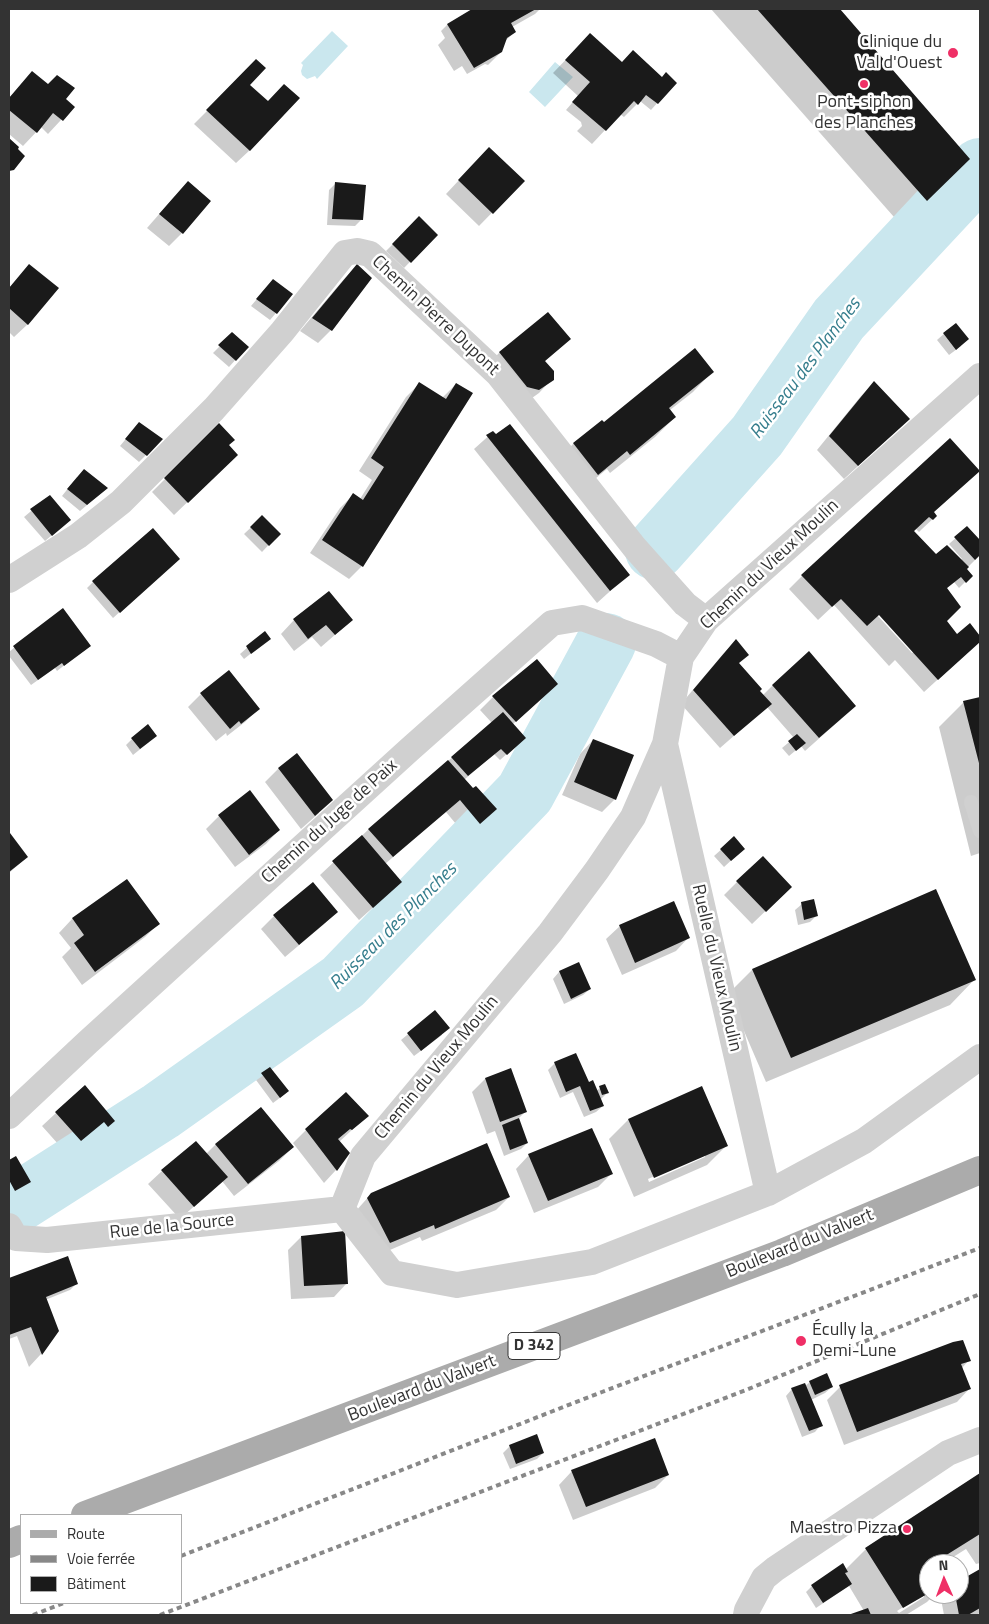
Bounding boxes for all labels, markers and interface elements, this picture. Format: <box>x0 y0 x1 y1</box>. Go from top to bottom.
place label: Clinique du Val d'Ouest <box>856 32 942 74</box>
marker: Clinique du Val d'Ouest <box>946 46 960 60</box>
marker: Pont-siphon des Planches <box>858 78 870 90</box>
place label: Pont-siphon des Planches <box>814 92 914 134</box>
street label: Chemin Pierre Dupont <box>367 251 503 381</box>
water label: Ruisseau des Planches <box>746 294 866 444</box>
street label: Chemin du Vieux Moulin <box>696 495 844 635</box>
street label: Chemin du Juge de Paix <box>258 755 402 889</box>
water label: Ruisseau des Planches <box>326 859 462 995</box>
street label: Ruelle du Vieux Moulin <box>686 882 746 1054</box>
street label: Chemin du Vieux Moulin <box>370 992 504 1144</box>
street label: Boulevard du Valvert <box>723 1205 877 1283</box>
street label: Rue de la Source <box>109 1210 235 1244</box>
place label: Écully la Demi-Lune <box>812 1320 896 1362</box>
road number: D 342 <box>508 1332 560 1360</box>
marker: Écully la Demi-Lune <box>794 1334 808 1348</box>
street label: Boulevard du Valvert <box>345 1351 499 1427</box>
legend <box>20 1514 182 1604</box>
place label: Maestro Pizza <box>790 1518 897 1540</box>
text: Route <box>67 1522 105 1545</box>
marker: Maestro Pizza <box>901 1523 913 1535</box>
text: Voie ferrée <box>67 1547 135 1570</box>
north arrow <box>919 1554 969 1604</box>
text: N <box>938 1554 949 1575</box>
text: Bâtiment <box>67 1572 126 1595</box>

